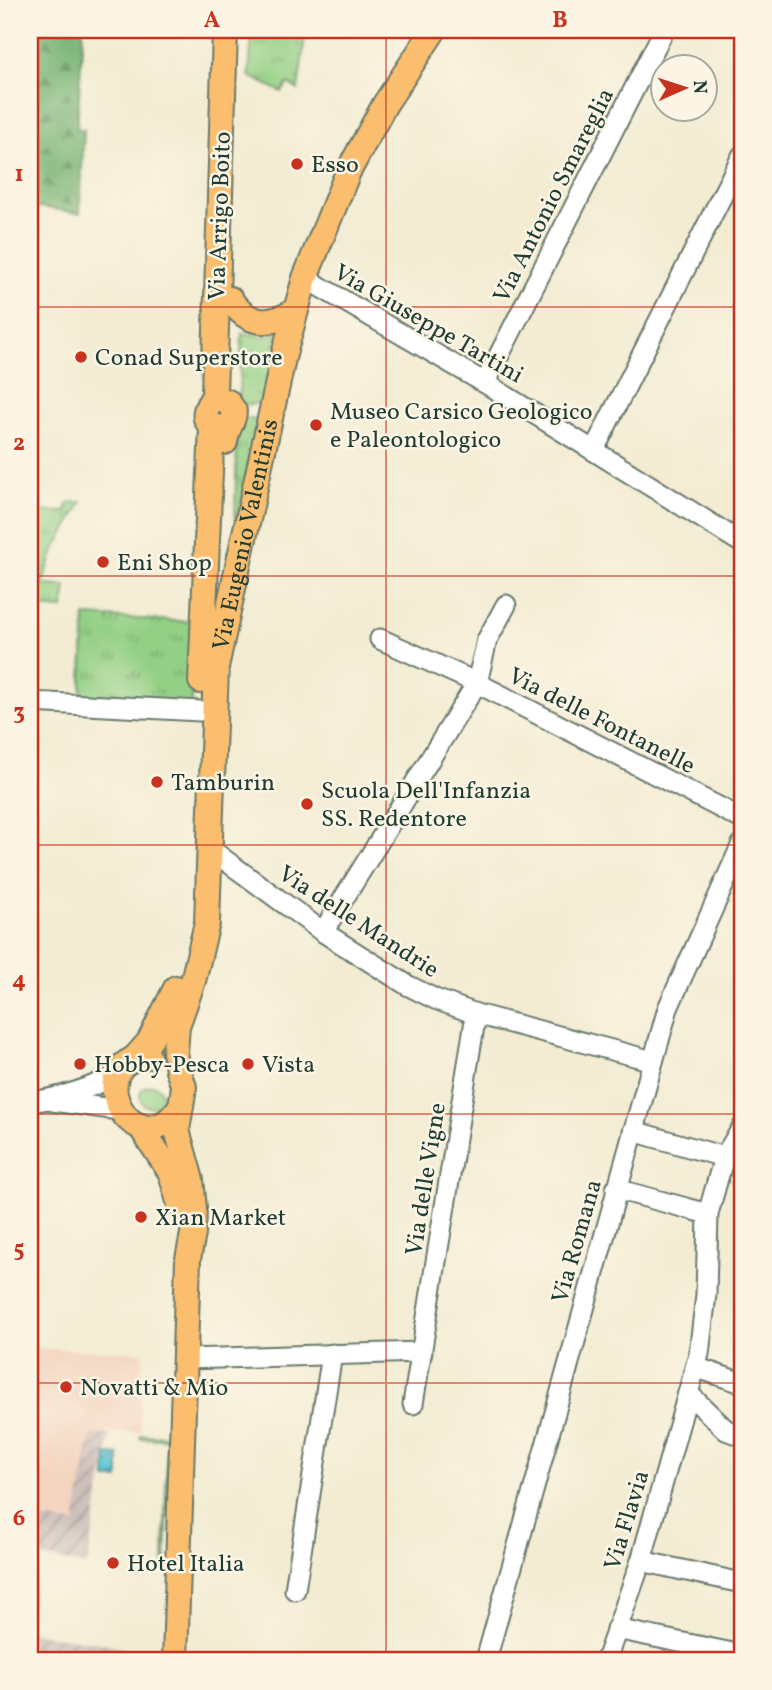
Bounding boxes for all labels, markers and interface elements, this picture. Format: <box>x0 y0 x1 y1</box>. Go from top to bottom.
text: A <box>204 5 220 37</box>
text: B <box>552 5 568 37</box>
north arrow <box>650 52 720 122</box>
text: N <box>686 80 712 95</box>
street label: Via Antonio Smareglia <box>486 83 624 309</box>
street label: Via Arrigo Boito <box>201 131 241 301</box>
place label: Esso <box>311 149 359 183</box>
marker: Esso <box>289 156 305 172</box>
text: 1 <box>14 159 24 191</box>
street label: Via Giuseppe Tartini <box>327 257 529 393</box>
place label: Conad Superstore <box>95 342 283 376</box>
marker: Conad Superstore <box>73 349 89 365</box>
place label: Museo Carsico Geologico e Paleontologico <box>330 396 592 458</box>
street label: Via Eugenio Valentinis <box>205 416 288 654</box>
marker: Museo Carsico Geologico e Paleontologico <box>308 417 324 433</box>
text: 2 <box>13 428 25 460</box>
place label: Eni Shop <box>117 547 212 581</box>
marker: Eni Shop <box>95 554 111 570</box>
street label: Via delle Fontanelle <box>502 660 701 784</box>
text: 3 <box>13 697 25 729</box>
place label: Tamburin <box>171 767 275 801</box>
marker: Tamburin <box>149 774 165 790</box>
place label: Scuola Dell'Infanzia SS. Redentore <box>321 775 531 837</box>
marker: Scuola Dell'Infanzia SS. Redentore <box>299 796 315 812</box>
street label: Via delle Mandrie <box>271 858 445 987</box>
text: 4 <box>12 965 26 997</box>
place label: Hobby-Pesca <box>94 1049 230 1083</box>
place label: Vista <box>262 1049 315 1083</box>
marker: Hobby-Pesca <box>72 1056 88 1072</box>
marker: Vista <box>240 1056 256 1072</box>
street label: Via delle Vigne <box>398 1100 456 1258</box>
street label: Via Romana <box>544 1176 612 1307</box>
place label: Xian Market <box>155 1202 286 1236</box>
marker: Xian Market <box>133 1209 149 1225</box>
text: 5 <box>13 1234 25 1266</box>
place label: Novatti & Mio <box>80 1372 228 1406</box>
marker: Novatti & Mio <box>58 1379 74 1395</box>
street label: Via Flavia <box>597 1466 659 1575</box>
text: 6 <box>13 1503 25 1535</box>
place label: Hotel Italia <box>127 1548 245 1582</box>
marker: Hotel Italia <box>105 1555 121 1571</box>

